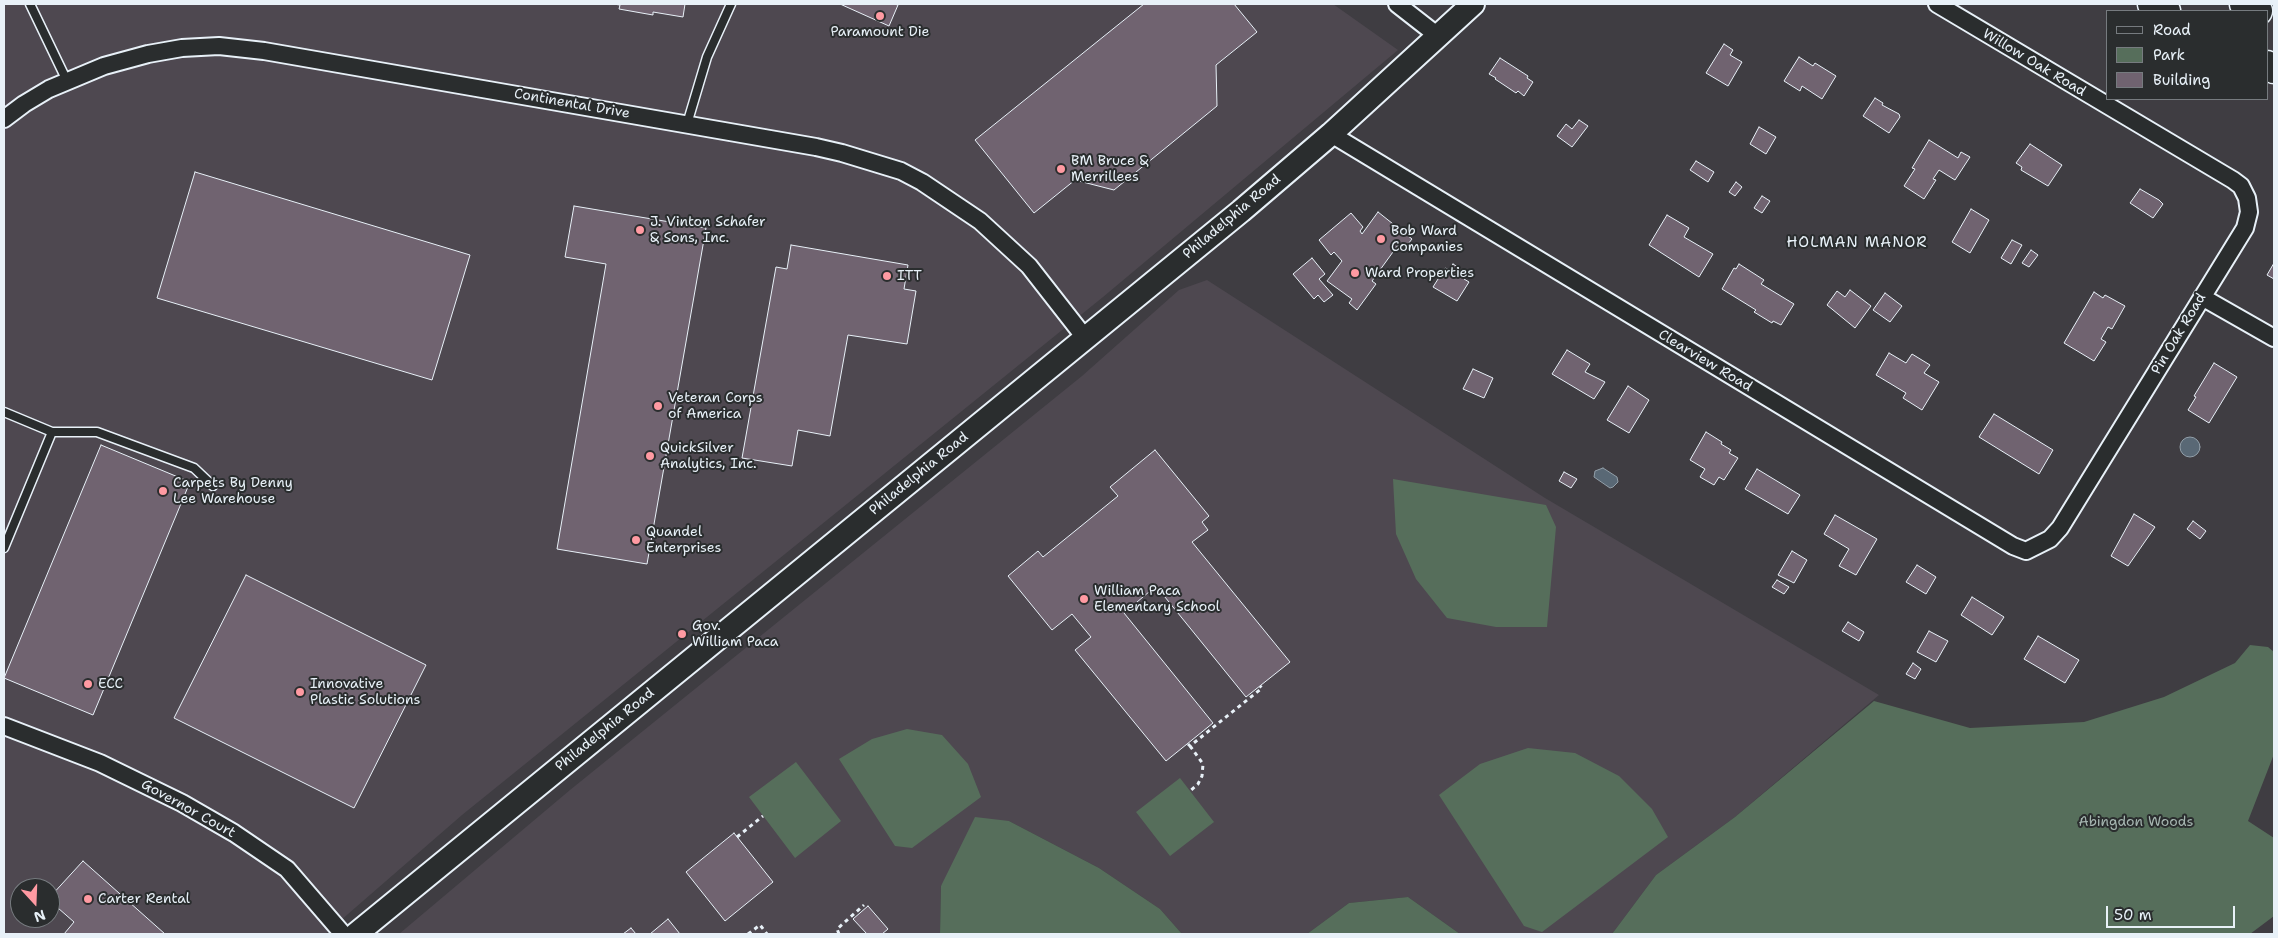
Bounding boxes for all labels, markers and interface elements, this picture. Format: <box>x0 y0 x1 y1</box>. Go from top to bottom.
marker: Paramount Die <box>874 10 886 22</box>
legend <box>2106 10 2268 100</box>
text: Road <box>2153 20 2191 40</box>
place label: Paramount Die <box>830 24 930 40</box>
street label: Willow Oak Road <box>1979 26 2089 100</box>
text: Park <box>2153 45 2185 65</box>
text: Building <box>2153 70 2210 90</box>
street label: Continental Drive <box>513 86 631 122</box>
place label: BM Bruce & Merrillees <box>1071 153 1148 186</box>
marker: BM Bruce & Merrillees <box>1055 163 1067 175</box>
street label: Philadelphia Road <box>1180 171 1284 263</box>
place label: J. Vinton Schafer & Sons, Inc. <box>650 214 766 246</box>
place label: Bob Ward Companies <box>1391 223 1463 256</box>
marker: J. Vinton Schafer & Sons, Inc. <box>634 224 646 236</box>
marker: Bob Ward Companies <box>1375 233 1387 245</box>
district label: HOLMAN MANOR <box>1785 234 1929 252</box>
place label: Ward Properties <box>1365 265 1474 281</box>
marker: Ward Properties <box>1349 267 1361 279</box>
place label: ITT <box>897 268 922 284</box>
marker: ITT <box>881 270 893 282</box>
street label: Pin Oak Road <box>2148 290 2210 378</box>
street label: Clearview Road <box>1655 326 1755 396</box>
place label: Veteran Corps of America <box>668 390 763 422</box>
marker: Veteran Corps of America <box>652 400 664 412</box>
street label: Philadelphia Road <box>866 429 972 519</box>
place label: QuickSilver Analytics, Inc. <box>660 440 757 472</box>
marker: QuickSilver Analytics, Inc. <box>644 450 656 462</box>
place label: Carpets By Denny Lee Warehouse <box>173 475 293 508</box>
marker: Carpets By Denny Lee Warehouse <box>157 485 169 497</box>
place label: Quandel Enterprises <box>646 524 721 556</box>
marker: Quandel Enterprises <box>630 534 642 546</box>
place label: William Paca Elementary School <box>1094 583 1220 616</box>
marker: William Paca Elementary School <box>1078 593 1090 605</box>
place label: Gov. William Paca <box>692 618 778 650</box>
marker: Gov. William Paca <box>676 628 688 640</box>
place label: ECC <box>98 676 123 692</box>
place label: Innovative Plastic Solutions <box>310 676 421 709</box>
marker: ECC <box>82 678 94 690</box>
street label: Philadelphia Road <box>552 685 658 775</box>
marker: Innovative Plastic Solutions <box>294 686 306 698</box>
street label: Governor Court <box>138 776 238 842</box>
park label: Abingdon Woods <box>2078 814 2194 830</box>
north arrow <box>10 878 60 928</box>
place label: Carter Rental <box>98 891 190 907</box>
marker: Carter Rental <box>82 893 94 905</box>
scale bar <box>2108 896 2237 928</box>
text: 50 m <box>2114 905 2152 925</box>
text: N <box>31 906 48 927</box>

